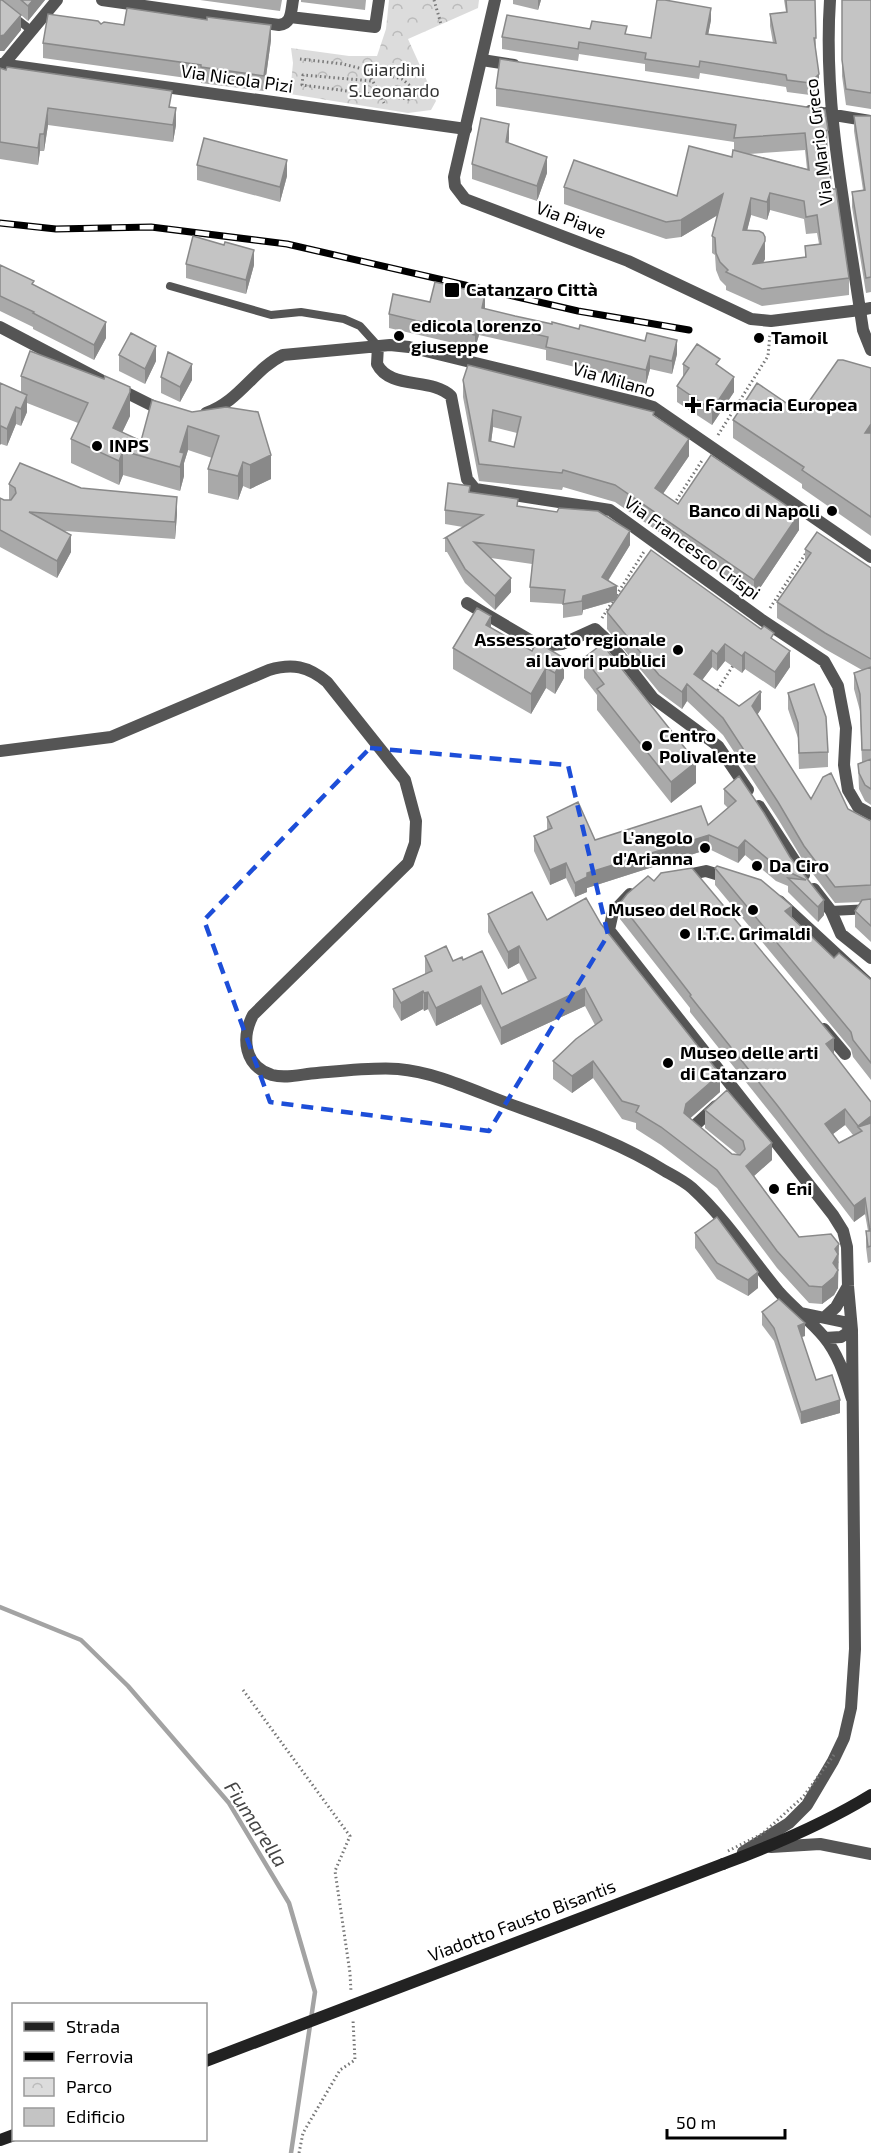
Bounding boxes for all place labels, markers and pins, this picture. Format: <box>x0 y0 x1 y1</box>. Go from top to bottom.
place label: Catanzaro Città <box>466 278 598 300</box>
marker: Catanzaro Città <box>443 281 461 299</box>
place label: edicola lorenzo giuseppe <box>411 314 542 357</box>
place label: Tamoil <box>771 326 828 348</box>
marker: edicola lorenzo giuseppe <box>392 329 406 343</box>
marker: Tamoil <box>752 331 766 345</box>
place label: Farmacia Europea <box>705 393 857 415</box>
marker: Farmacia Europea <box>686 398 700 412</box>
place label: INPS <box>109 434 149 456</box>
marker: INPS <box>90 439 104 453</box>
place label: Banco di Napoli <box>689 499 820 521</box>
marker: Banco di Napoli <box>825 504 839 518</box>
place label: Assessorato regionale ai lavori pubblici <box>475 628 666 671</box>
marker: Assessorato regionale ai lavori pubblici <box>671 643 685 657</box>
place label: Centro Polivalente <box>659 724 756 767</box>
marker: Centro Polivalente <box>640 739 654 753</box>
place label: L'angolo d'Arianna <box>613 826 693 869</box>
marker: L'angolo d'Arianna <box>698 841 712 855</box>
place label: Da Ciro <box>769 854 829 876</box>
marker: Da Ciro <box>750 859 764 873</box>
place label: Museo del Rock <box>608 898 741 920</box>
marker: Museo del Rock <box>746 903 760 917</box>
place label: I.T.C. Grimaldi <box>697 922 811 944</box>
marker: I.T.C. Grimaldi <box>678 927 692 941</box>
place label: Museo delle arti di Catanzaro <box>680 1041 818 1084</box>
marker: Museo delle arti di Catanzaro <box>661 1056 675 1070</box>
place label: Eni <box>786 1177 812 1199</box>
marker: Eni <box>767 1182 781 1196</box>

